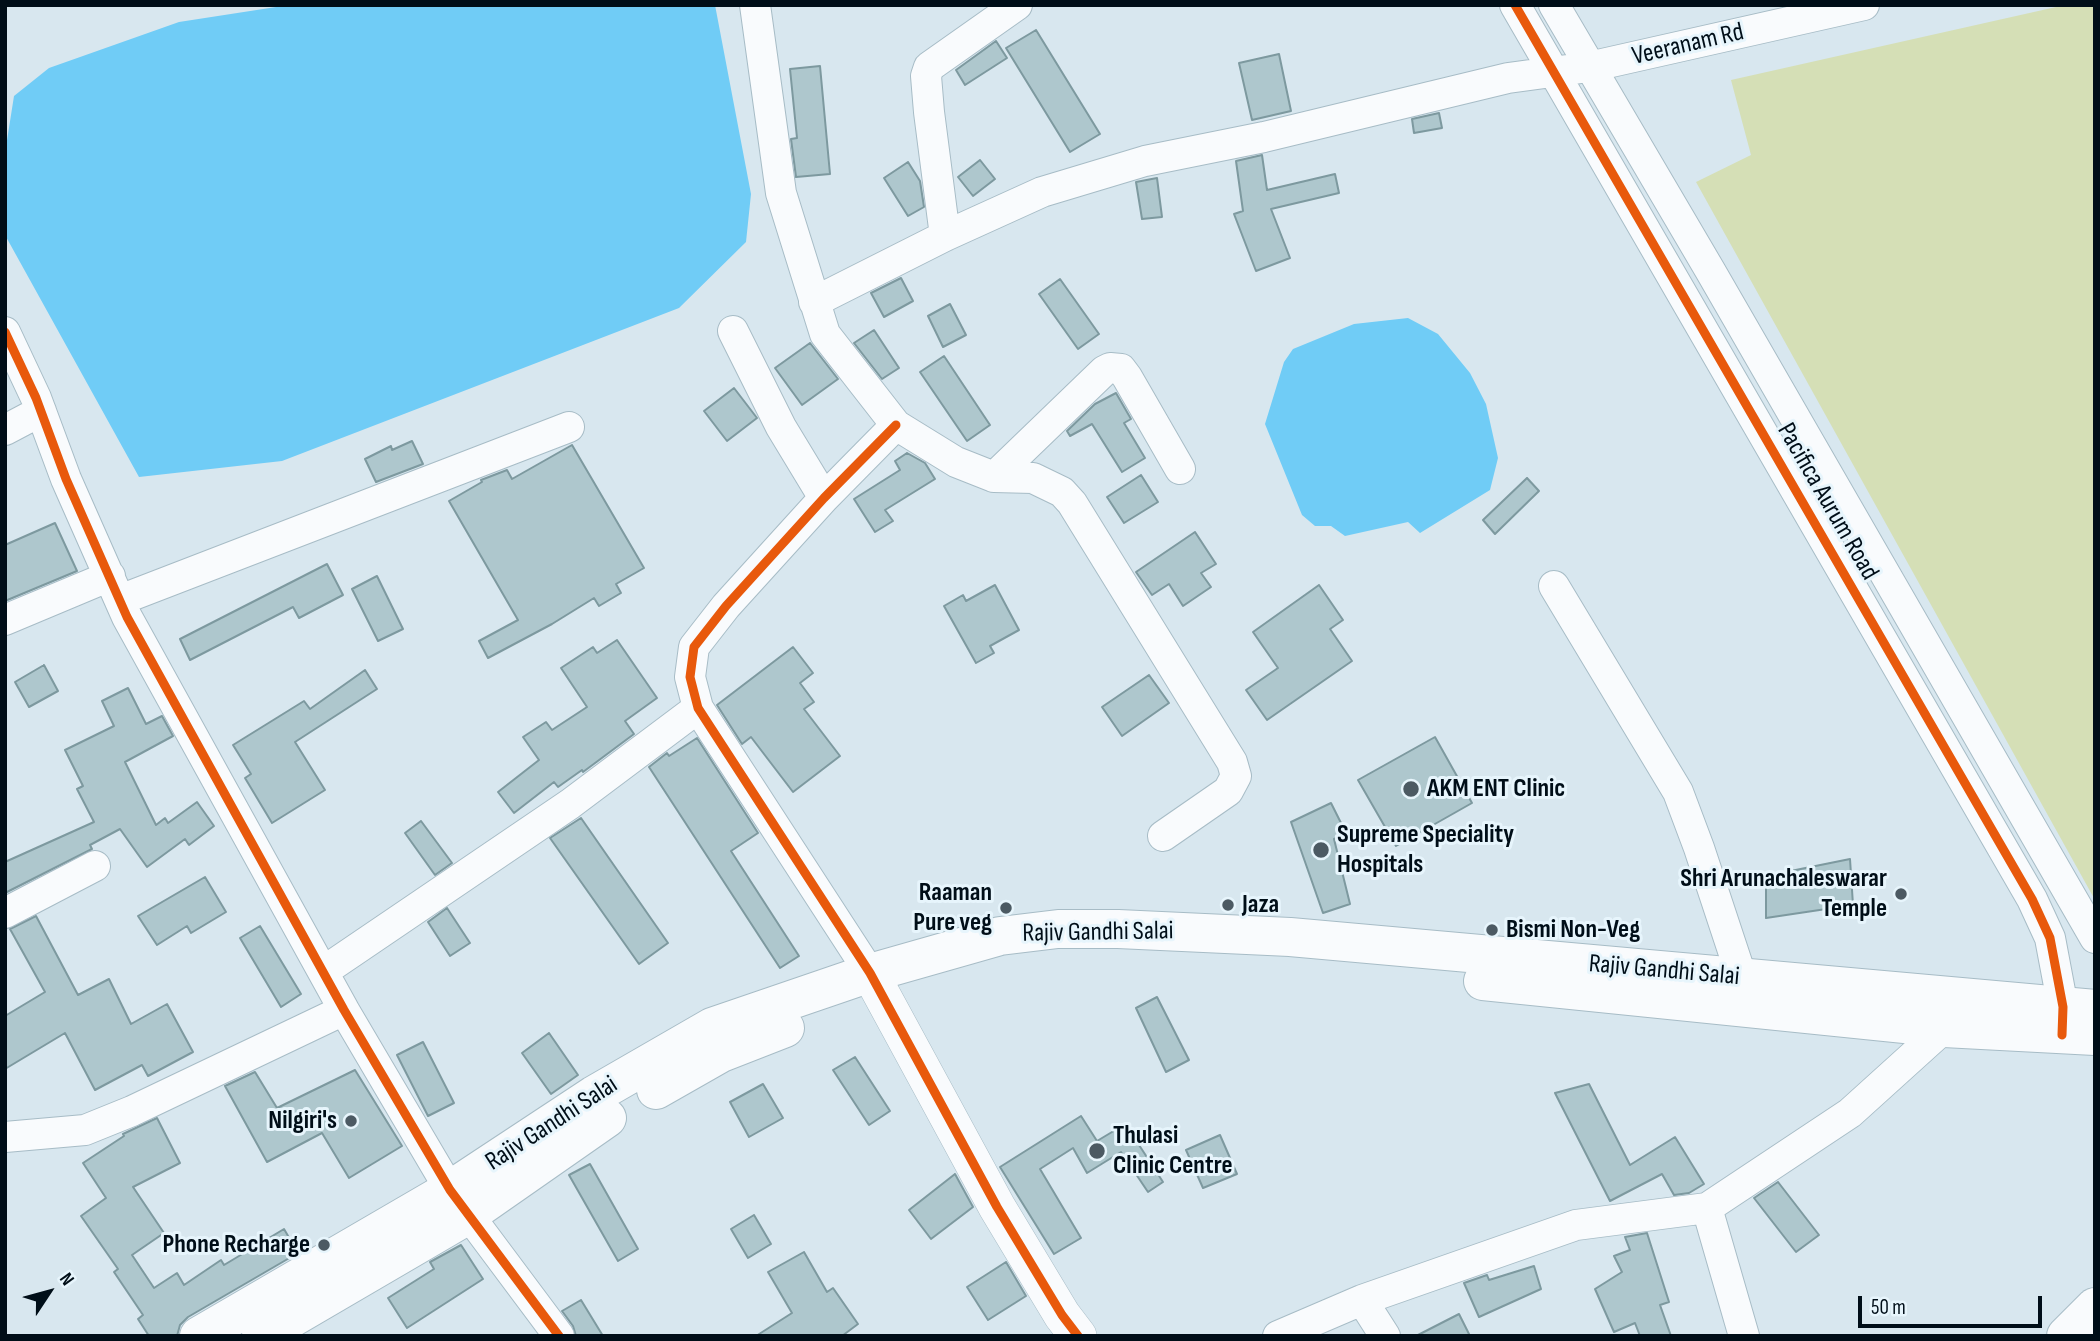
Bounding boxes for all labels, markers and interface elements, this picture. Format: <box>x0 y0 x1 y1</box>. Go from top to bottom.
street label: Veeranam Rd <box>1629 17 1747 73</box>
street label: Pacifica Aurum Road <box>1770 418 1884 586</box>
place label: AKM ENT Clinic <box>1427 773 1565 805</box>
marker: AKM ENT Clinic <box>1401 779 1421 799</box>
place label: Supreme Speciality Hospitals <box>1337 819 1514 880</box>
marker: Supreme Speciality Hospitals <box>1311 840 1331 860</box>
place label: Shri Arunachaleswarar Temple <box>1680 863 1887 924</box>
place label: Raaman Pure veg <box>913 877 992 938</box>
marker: Shri Arunachaleswarar Temple <box>1893 886 1909 902</box>
place label: Jaza <box>1242 889 1279 921</box>
marker: Jaza <box>1220 897 1236 913</box>
marker: Raaman Pure veg <box>998 900 1014 916</box>
place label: Bismi Non-Veg <box>1506 914 1640 946</box>
street label: Rajiv Gandhi Salai <box>1022 916 1174 950</box>
marker: Bismi Non-Veg <box>1484 922 1500 938</box>
street label: Rajiv Gandhi Salai <box>1587 949 1741 993</box>
street label: Rajiv Gandhi Salai <box>480 1070 624 1178</box>
place label: Nilgiri's <box>268 1105 337 1137</box>
marker: Nilgiri's <box>343 1113 359 1129</box>
place label: Thulasi Clinic Centre <box>1113 1120 1233 1182</box>
marker: Thulasi Clinic Centre <box>1087 1141 1107 1161</box>
place label: Phone Recharge <box>163 1229 310 1261</box>
marker: Phone Recharge <box>316 1237 332 1253</box>
north arrow <box>14 1257 84 1327</box>
text: N <box>54 1268 79 1290</box>
scale bar <box>1862 1282 2046 1326</box>
text: 50 m <box>1871 1295 1906 1320</box>

